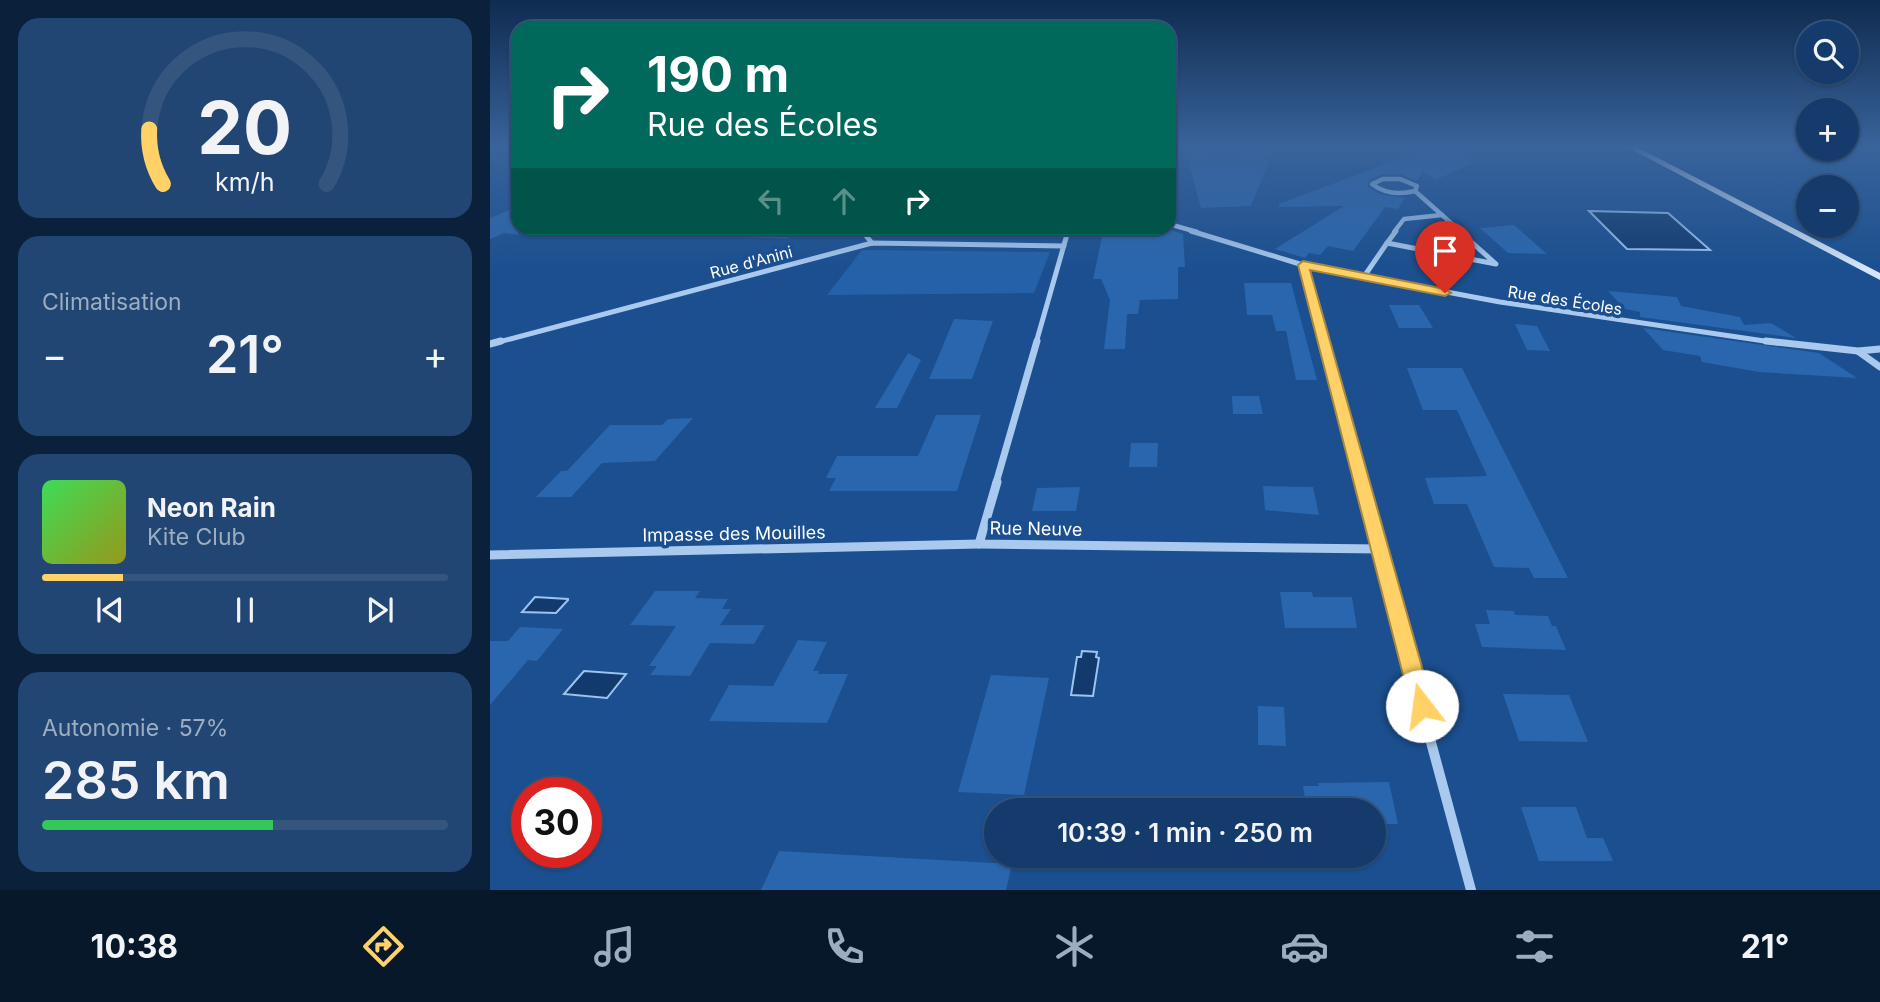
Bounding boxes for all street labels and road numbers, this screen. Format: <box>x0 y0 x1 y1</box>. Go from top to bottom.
street label: Rue d'Anini <box>708 241 794 283</box>
street label: Rue des Écoles <box>1506 281 1624 319</box>
street label: Rue Neuve <box>989 517 1083 540</box>
street label: Impasse des Mouilles <box>642 521 826 546</box>

